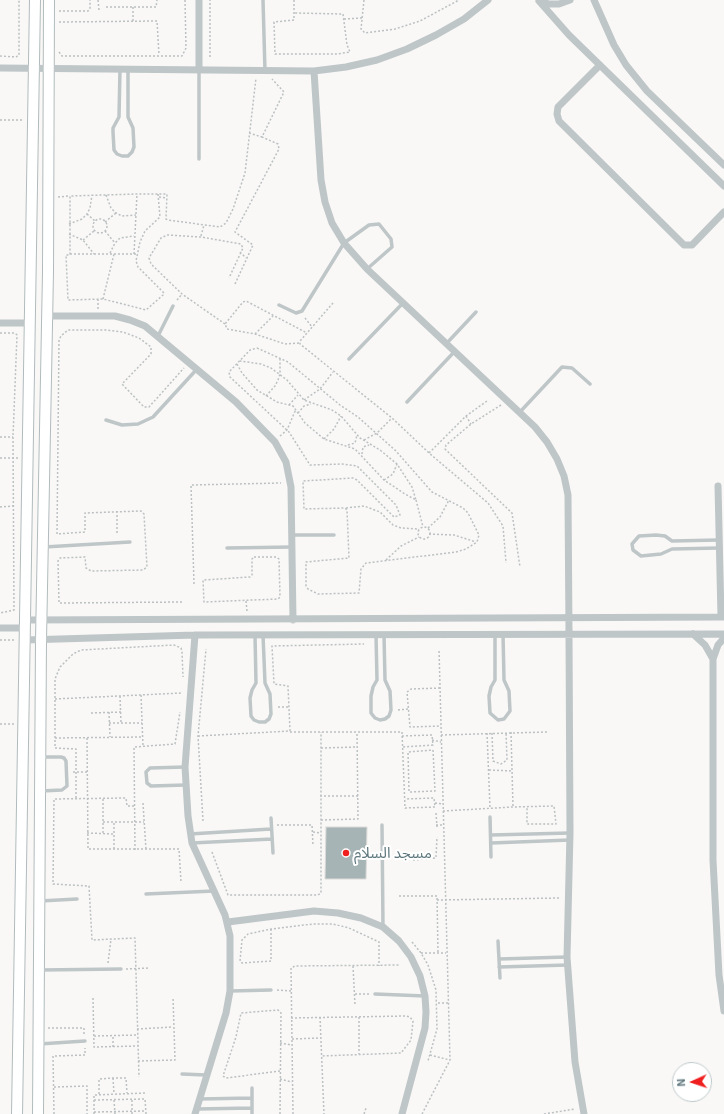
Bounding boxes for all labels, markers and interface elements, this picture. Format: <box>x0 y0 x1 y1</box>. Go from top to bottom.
place label: مسجد السلام <box>354 844 432 862</box>
marker: مسجد السلام <box>341 848 351 858</box>
north arrow <box>672 1062 712 1102</box>
text: N <box>674 1078 687 1087</box>

